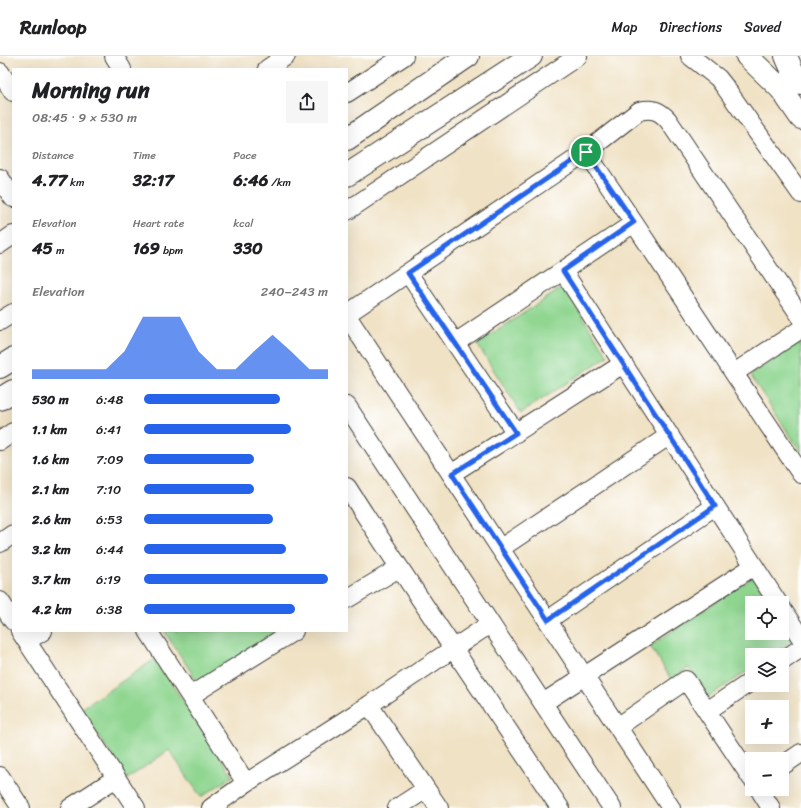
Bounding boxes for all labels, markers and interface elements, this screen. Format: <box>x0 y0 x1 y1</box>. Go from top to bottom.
text: Runloop <box>20 11 86 44</box>
text: Map <box>611 15 637 40</box>
text: Directions <box>659 15 722 40</box>
text: Saved <box>744 15 781 40</box>
text: Morning run <box>32 71 150 110</box>
button: share <box>286 81 328 123</box>
text: 08:45 · 9 × 530 m <box>32 106 137 129</box>
pin <box>569 135 603 169</box>
icon: arrive <box>575 141 597 163</box>
text: Distance <box>32 146 74 165</box>
text: Time <box>133 146 156 165</box>
text: Pace <box>233 146 257 165</box>
text: 4.77 <box>32 165 67 195</box>
text: 32:17 <box>133 165 174 195</box>
text: 6:46 <box>233 165 268 195</box>
text: km <box>67 173 84 192</box>
text: /km <box>268 173 291 192</box>
text: Elevation <box>32 214 77 233</box>
text: Heart rate <box>133 214 184 233</box>
text: kcal <box>233 214 253 233</box>
text: 45 <box>32 233 53 263</box>
text: 169 <box>133 233 160 263</box>
text: 330 <box>233 233 263 263</box>
text: m <box>53 241 64 260</box>
text: bpm <box>160 241 183 260</box>
text: Elevation <box>32 280 85 303</box>
text: 240–243 m <box>261 280 328 303</box>
text: 530 m <box>32 388 69 411</box>
text: 6:48 <box>96 388 123 411</box>
text: 1.1 km <box>32 418 67 441</box>
text: 6:41 <box>96 418 121 441</box>
text: 1.6 km <box>32 448 69 471</box>
text: 7:09 <box>96 448 124 471</box>
text: 2.1 km <box>32 478 69 501</box>
text: 7:10 <box>96 478 121 501</box>
text: 2.6 km <box>32 508 71 531</box>
text: 6:53 <box>96 508 122 531</box>
text: 3.2 km <box>32 538 71 561</box>
text: 6:44 <box>96 538 124 561</box>
text: 3.7 km <box>32 568 71 591</box>
text: 6:19 <box>96 568 121 591</box>
map controls <box>745 596 789 796</box>
button: locate <box>745 596 789 640</box>
text: 4.2 km <box>32 598 72 621</box>
text: 6:38 <box>96 598 122 621</box>
button: layers <box>745 648 789 692</box>
button: + <box>745 700 789 744</box>
button: − <box>745 752 789 796</box>

